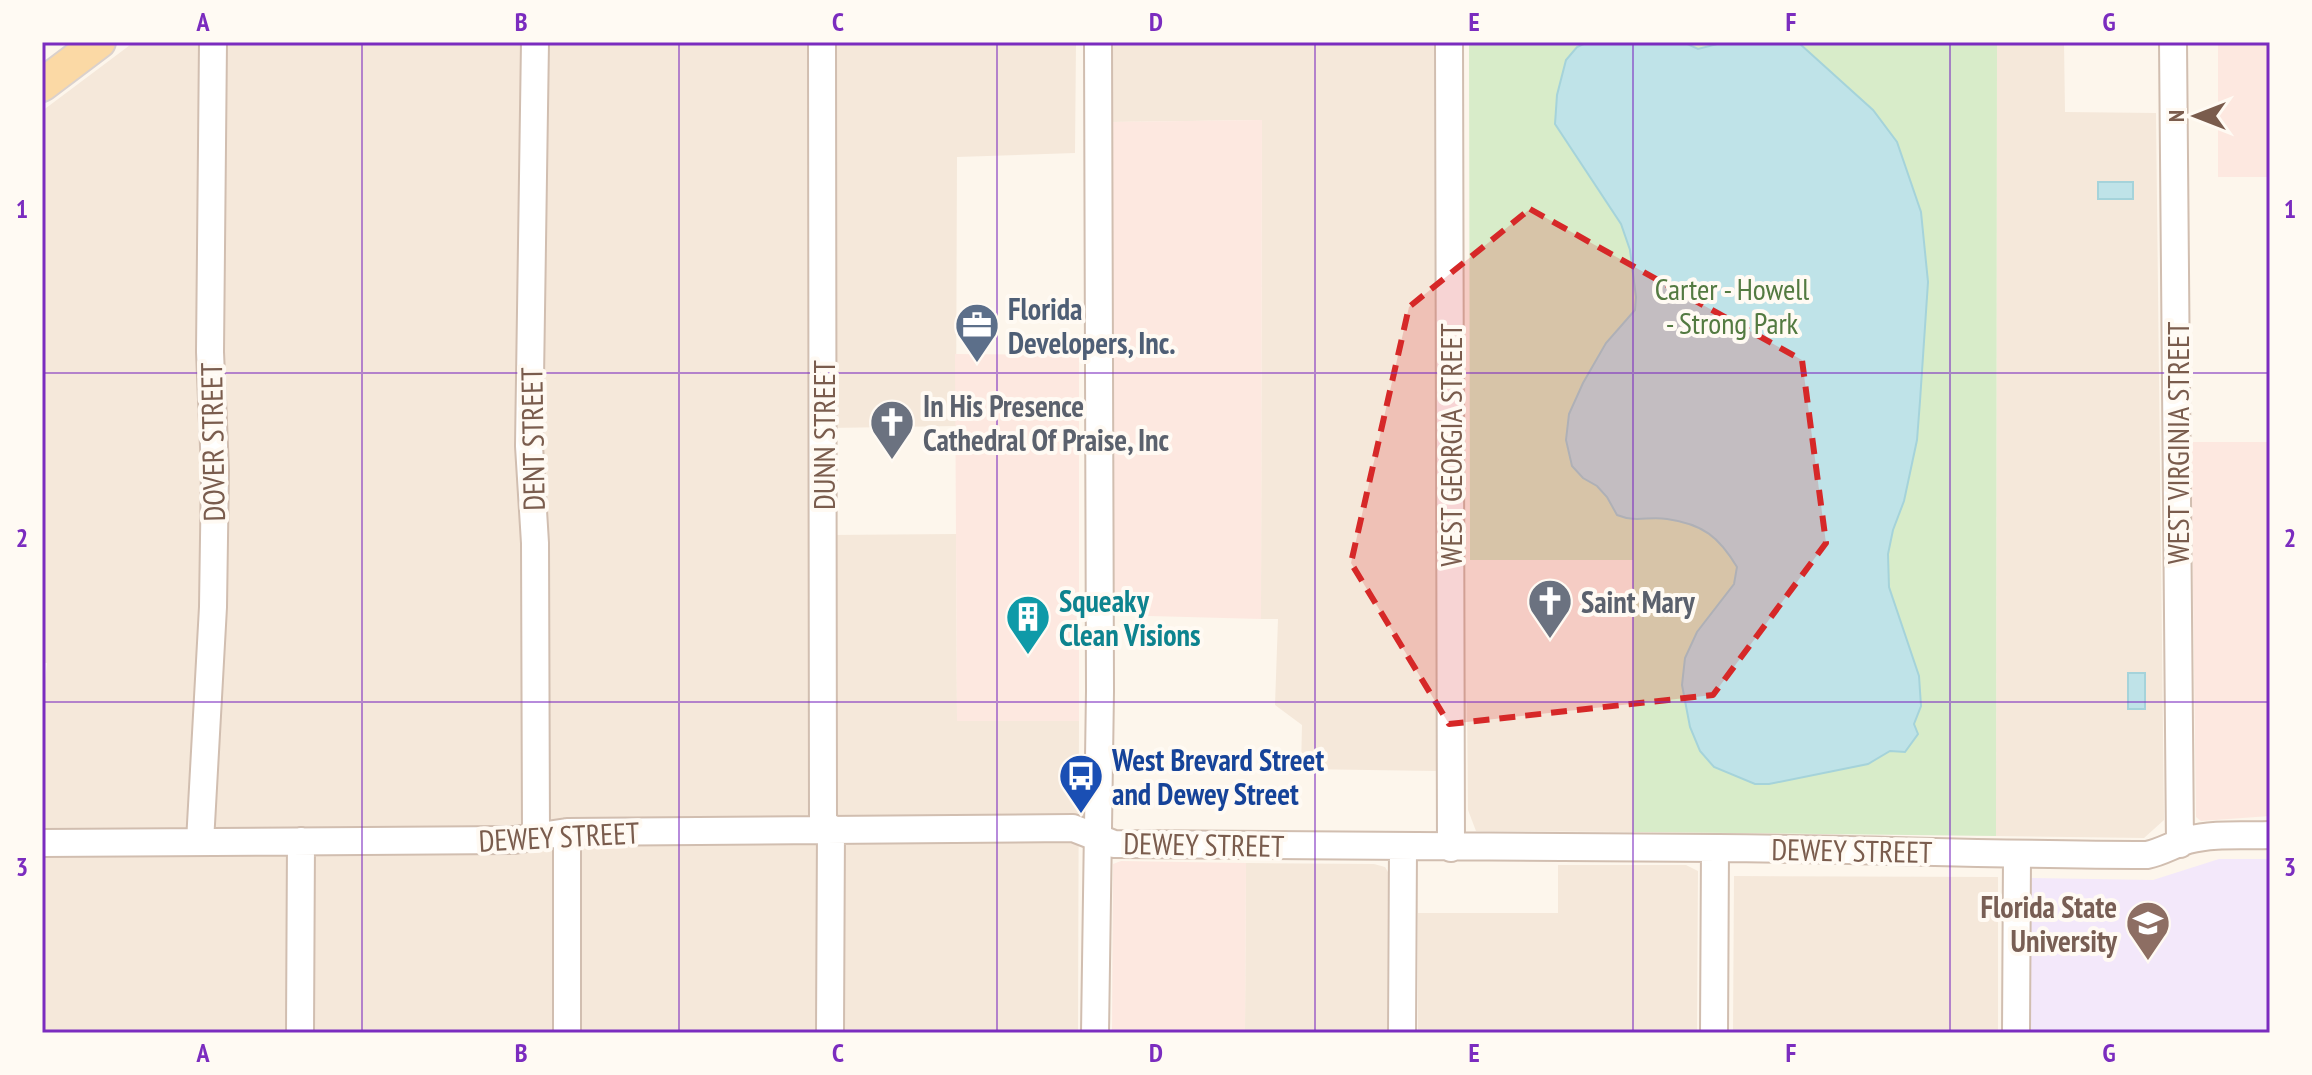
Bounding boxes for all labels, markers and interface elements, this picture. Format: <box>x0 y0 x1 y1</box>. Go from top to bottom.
text: A <box>195 5 210 38</box>
text: B <box>515 5 528 38</box>
text: C <box>832 5 844 38</box>
text: D <box>1149 5 1163 38</box>
text: E <box>1468 5 1480 38</box>
text: F <box>1786 5 1797 38</box>
text: G <box>2102 5 2116 38</box>
north arrow <box>2156 76 2236 156</box>
text: N <box>2162 110 2190 122</box>
text: 1 <box>16 192 28 225</box>
text: 1 <box>2284 192 2296 225</box>
park label: Carter - Howell - Strong Park <box>1655 269 1809 342</box>
place label: Florida Developers, Inc. <box>1008 289 1176 362</box>
office icon: Florida Developers, Inc. <box>953 301 1001 364</box>
street label: WEST VIRGINIA STREET <box>2158 322 2197 564</box>
street label: WEST GEORGIA STREET <box>1431 323 1470 567</box>
street label: DUNN STREET <box>804 360 843 510</box>
street label: DOVER STREET <box>191 362 233 522</box>
street label: DENT STREET <box>511 367 553 511</box>
place label: In His Presence Cathedral Of Praise, Inc <box>923 386 1170 459</box>
church icon: In His Presence Cathedral Of Praise, Inc <box>868 398 916 461</box>
text: 2 <box>16 521 28 554</box>
text: 2 <box>2284 521 2296 554</box>
church icon: Saint Mary <box>1526 577 1574 640</box>
place label: Squeaky Clean Visions <box>1059 581 1201 654</box>
place label: Saint Mary <box>1581 582 1696 621</box>
building icon: Squeaky Clean Visions <box>1004 593 1052 656</box>
place label: West Brevard Street and Dewey Street <box>1111 740 1324 813</box>
bus stop icon: West Brevard Street and Dewey Street <box>1057 752 1105 815</box>
street label: DEWEY STREET <box>478 812 640 860</box>
street label: DEWEY STREET <box>1123 823 1285 865</box>
street label: DEWEY STREET <box>1771 829 1933 871</box>
text: 3 <box>16 850 28 883</box>
text: 3 <box>2284 850 2296 883</box>
place label: Florida State University <box>1981 887 2118 960</box>
school or university icon: Florida State University <box>2124 899 2172 962</box>
text: A <box>195 1036 210 1069</box>
text: B <box>515 1036 528 1069</box>
text: C <box>832 1036 844 1069</box>
text: D <box>1149 1036 1163 1069</box>
text: E <box>1468 1036 1480 1069</box>
text: F <box>1786 1036 1797 1069</box>
text: G <box>2102 1036 2116 1069</box>

